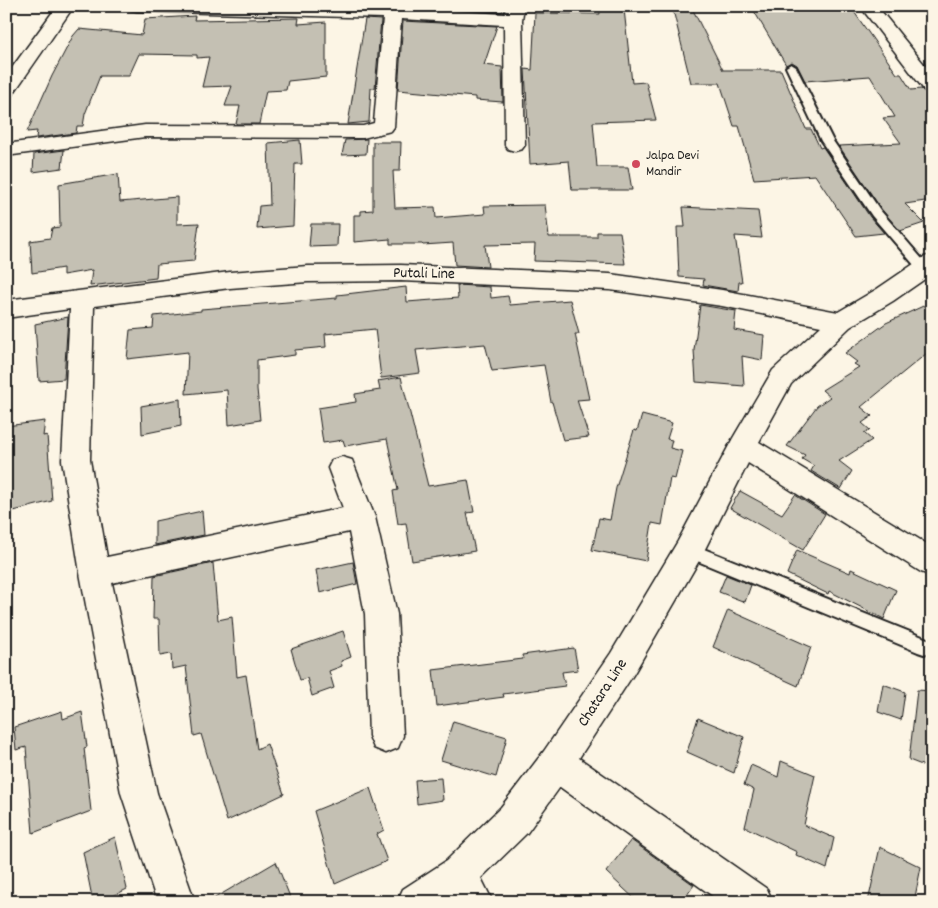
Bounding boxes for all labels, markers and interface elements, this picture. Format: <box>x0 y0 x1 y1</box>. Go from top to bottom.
place label: Jalpa Devi Mandir <box>646 146 699 182</box>
marker: Jalpa Devi Mandir <box>630 158 642 170</box>
street label: Putali Line <box>393 262 455 286</box>
street label: Chatara Line <box>572 654 634 732</box>

